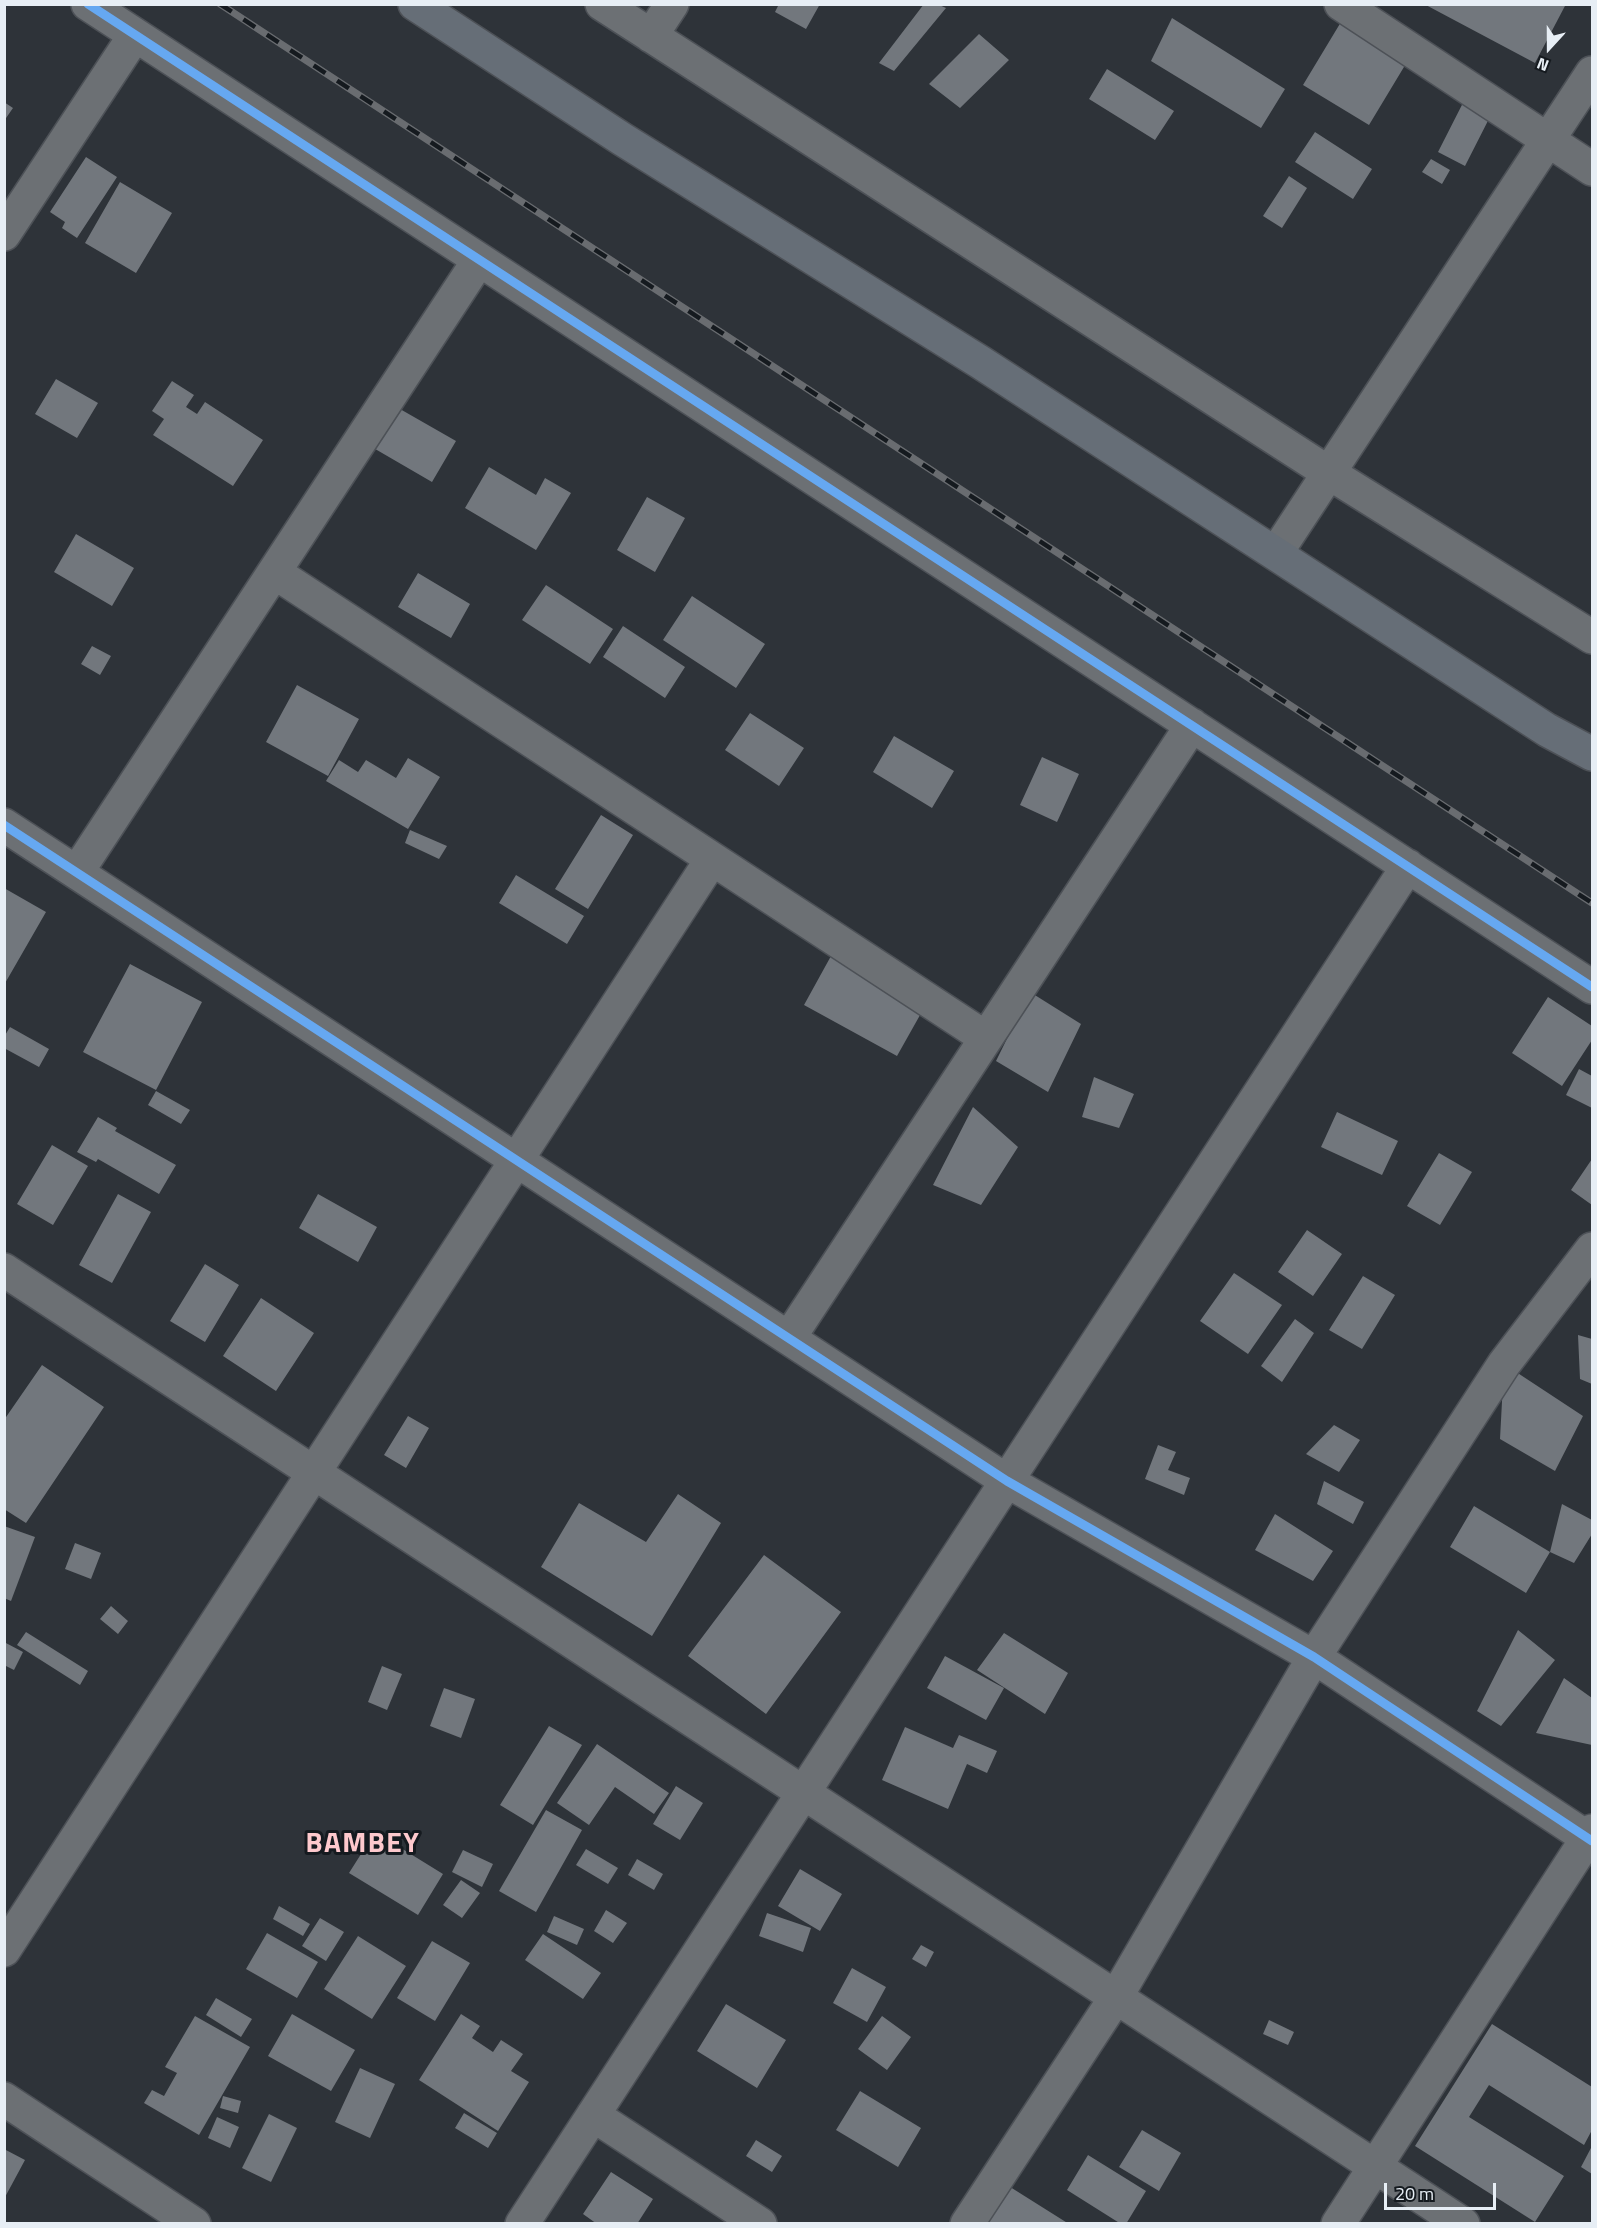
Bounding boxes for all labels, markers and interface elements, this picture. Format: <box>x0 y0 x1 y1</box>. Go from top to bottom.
north arrow <box>1519 18 1579 78</box>
text: N <box>1533 52 1552 78</box>
district label: BAMBEY <box>306 1828 420 1862</box>
scale bar <box>1387 2171 1500 2209</box>
text: 20 m <box>1395 2180 1434 2207</box>

